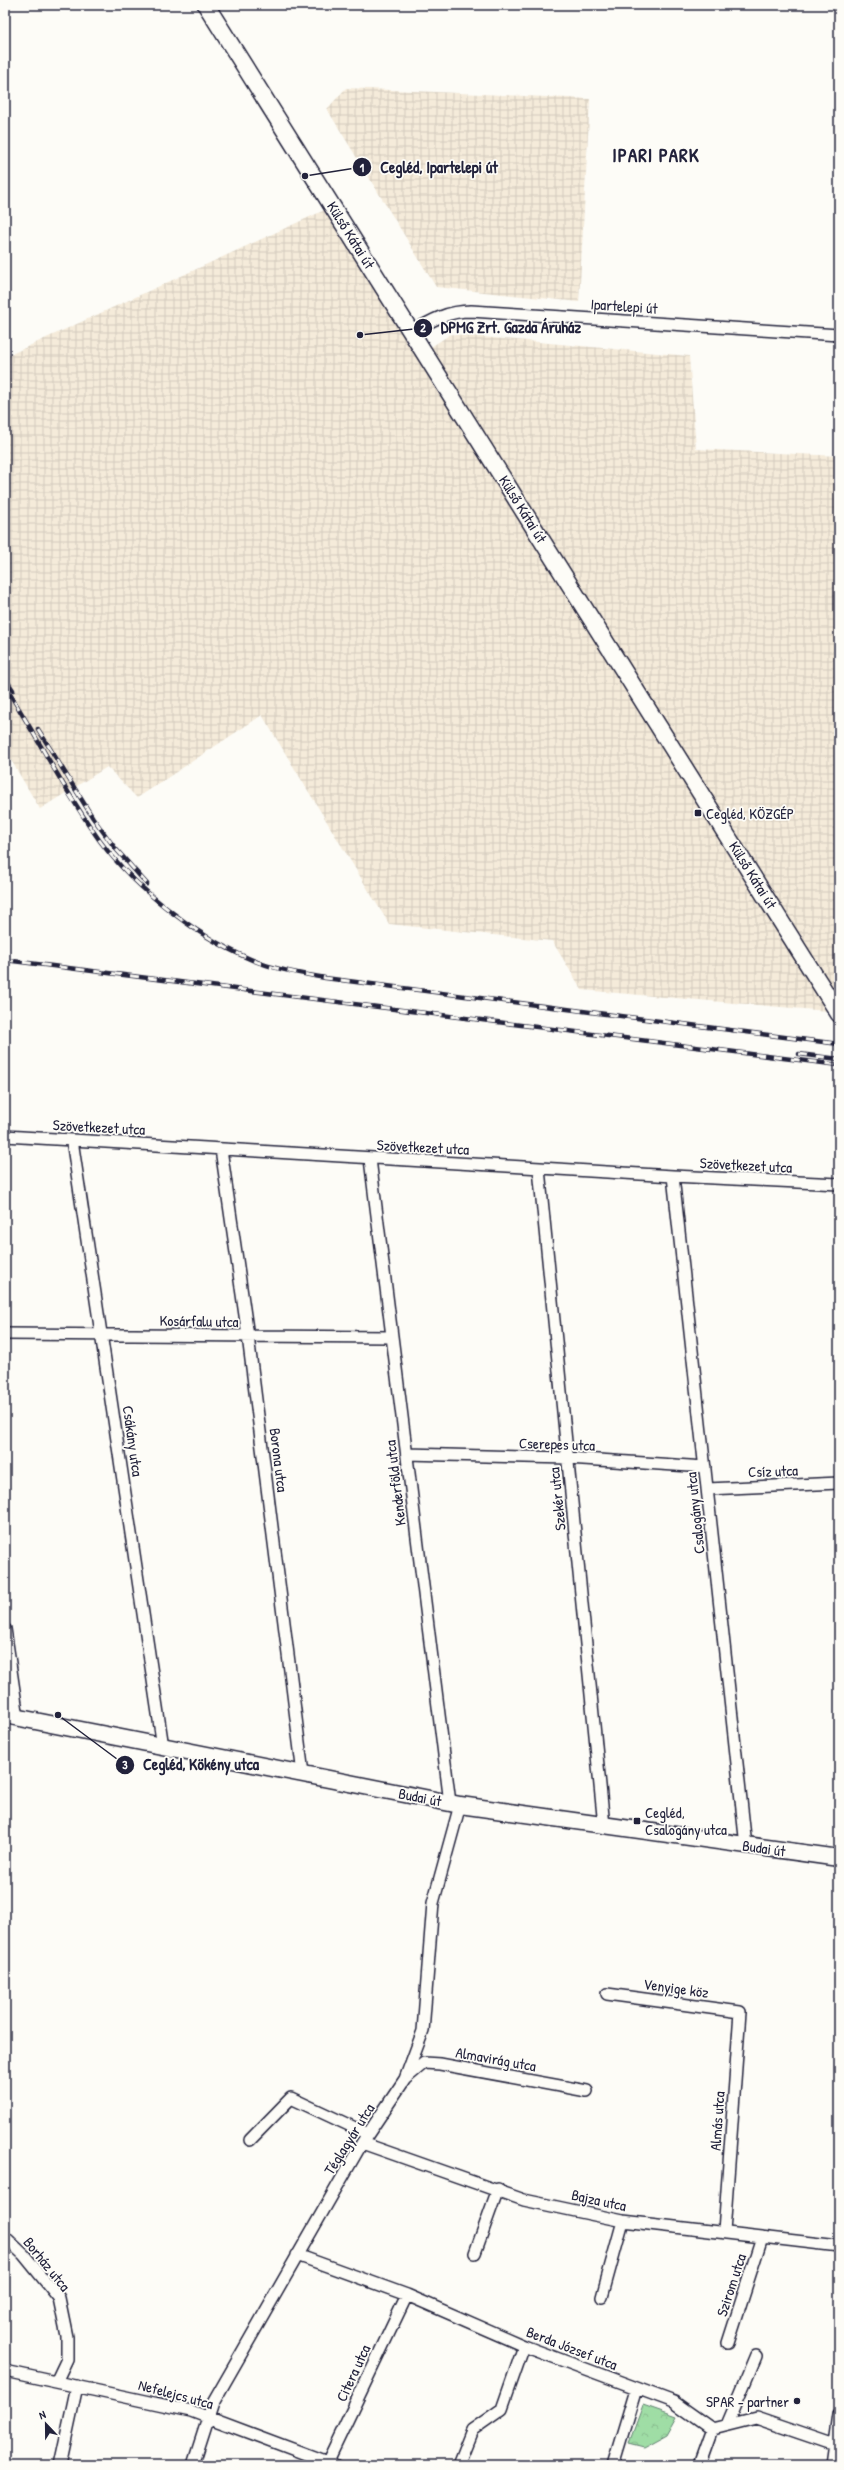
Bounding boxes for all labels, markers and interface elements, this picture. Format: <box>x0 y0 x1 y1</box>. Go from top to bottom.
district label: IPARI PARK <box>612 142 700 168</box>
callout: Cegléd, Ipartelepi út <box>352 153 506 181</box>
text: Cegléd, Ipartelepi út <box>380 156 498 179</box>
text: 1 <box>360 159 365 176</box>
street label: Külső Kátai út <box>322 197 380 273</box>
street label: Ipartelepi út <box>590 293 659 319</box>
callout: DPMG Zrt. Gazda Áruház <box>413 314 589 342</box>
text: DPMG Zrt. Gazda Áruház <box>441 316 581 338</box>
text: 2 <box>420 319 426 336</box>
street label: Külső Kátai út <box>494 471 552 547</box>
place label: Cegléd, KÖZGÉP <box>706 803 794 824</box>
marker: Cegléd, KÖZGÉP <box>693 808 703 818</box>
street label: Külső Kátai út <box>724 837 782 913</box>
street label: Szövetkezet utca <box>52 1114 146 1140</box>
street label: Szövetkezet utca <box>376 1134 470 1160</box>
street label: Szövetkezet utca <box>699 1152 793 1178</box>
street label: Kosárfalu utca <box>159 1310 239 1332</box>
street label: Csákány utca <box>118 1404 148 1478</box>
street label: Borona utca <box>265 1427 293 1493</box>
street label: Cserepes utca <box>519 1432 596 1456</box>
street label: Kenderföld utca <box>379 1439 411 1527</box>
street label: Csíz utca <box>748 1460 799 1482</box>
street label: Szekér utca <box>543 1466 571 1532</box>
street label: Csalogány utca <box>680 1471 710 1555</box>
callout: Cegléd, Kökény utca <box>115 1751 267 1779</box>
text: Cegléd, Kökény utca <box>143 1753 260 1776</box>
text: 3 <box>122 1756 128 1773</box>
street label: Budai út <box>397 1783 444 1812</box>
place label: Cegléd, Csalogány utca <box>645 1802 727 1840</box>
marker: Cegléd, Csalogány utca <box>632 1816 642 1826</box>
street label: Budai út <box>741 1835 788 1862</box>
street label: Venyige köz <box>642 1973 711 2003</box>
street label: Almavirág utca <box>454 2042 538 2076</box>
street label: Almás utca <box>704 2090 730 2151</box>
street label: Téglagyár utca <box>319 2099 379 2179</box>
street label: Bajza utca <box>570 2184 629 2216</box>
street label: Borház utca <box>19 2232 75 2296</box>
street label: Szirom utca <box>711 2251 751 2319</box>
street label: Berda József utca <box>523 2321 621 2375</box>
street label: Citera utca <box>331 2341 375 2405</box>
street label: Nefelejcs utca <box>136 2374 216 2414</box>
place label: SPAR - partner <box>706 2391 789 2412</box>
marker: SPAR - partner <box>792 2396 802 2406</box>
north arrow <box>26 2404 66 2444</box>
text: N <box>37 2407 48 2422</box>

